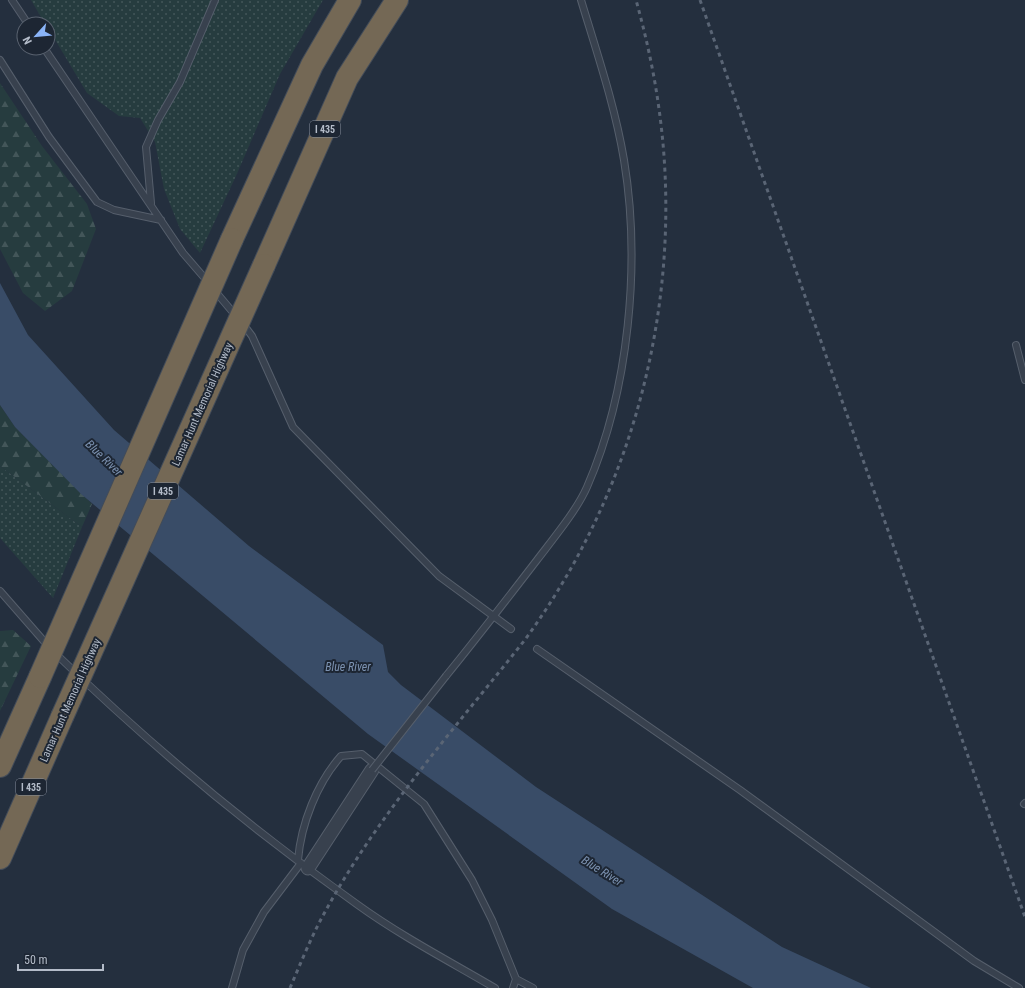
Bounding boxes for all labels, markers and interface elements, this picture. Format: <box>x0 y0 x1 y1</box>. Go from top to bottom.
north arrow <box>16 16 56 56</box>
text: N <box>20 34 35 46</box>
road number: I 435 <box>310 121 340 137</box>
street label: Lamar Hunt Memorial Highway <box>169 340 236 468</box>
water label: Blue River <box>83 437 126 479</box>
road number: I 435 <box>148 483 178 499</box>
street label: Lamar Hunt Memorial Highway <box>37 636 104 764</box>
water label: Blue River <box>325 660 371 674</box>
road number: I 435 <box>16 779 46 795</box>
water label: Blue River <box>579 853 625 889</box>
scale bar <box>18 946 103 972</box>
text: 50 m <box>24 953 48 967</box>

